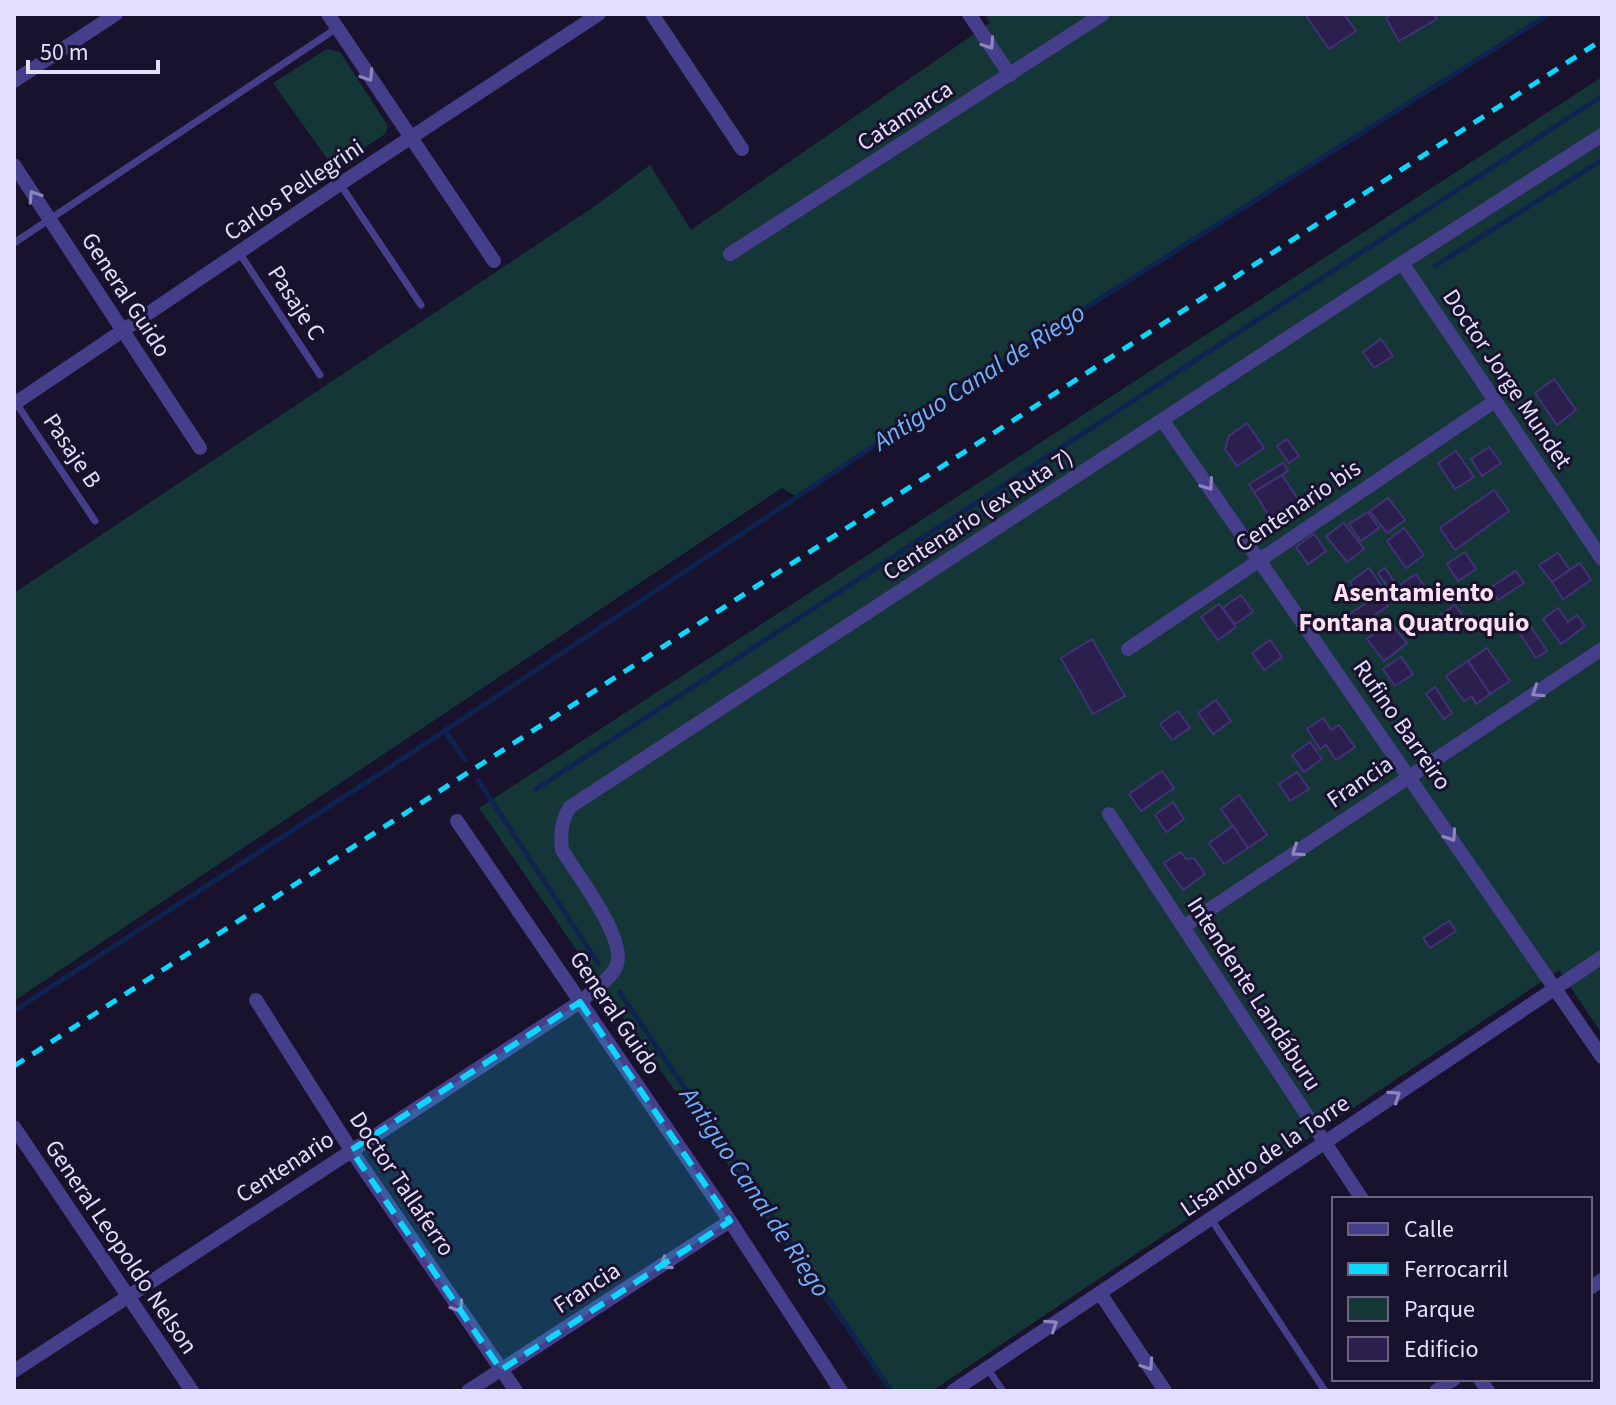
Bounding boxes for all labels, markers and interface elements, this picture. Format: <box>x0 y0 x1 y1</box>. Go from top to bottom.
scale bar <box>28 24 158 74</box>
text: 50 m <box>40 35 89 70</box>
one-way arrow <box>980 36 995 50</box>
one-way arrow <box>359 68 374 82</box>
street label: Catamarca <box>850 72 960 160</box>
street label: Carlos Pellegrini <box>217 130 371 250</box>
one-way arrow <box>29 191 44 205</box>
street label: General Guido <box>72 226 180 364</box>
street label: Pasaje C <box>259 259 333 347</box>
street label: Doctor Jorge Mundet <box>1434 282 1580 476</box>
water label: Antiguo Canal de Riego <box>864 294 1093 461</box>
street label: Pasaje B <box>34 407 110 495</box>
street label: Centenario (ex Ruta 7) <box>876 440 1080 590</box>
street label: Centenario bis <box>1228 451 1368 561</box>
one-way arrow <box>1198 476 1213 490</box>
district label: Asentamiento Fontana Quatroquio <box>1299 574 1529 641</box>
street label: Rufino Barreiro <box>1344 653 1460 797</box>
one-way arrow <box>1531 682 1546 697</box>
street label: Francia <box>1320 747 1400 817</box>
one-way arrow <box>1441 828 1456 842</box>
one-way arrow <box>1291 841 1305 856</box>
street label: Intendente Landáburu <box>1178 890 1330 1098</box>
street label: General Guido <box>561 944 669 1082</box>
water label: Antiguo Canal de Riego <box>670 1078 839 1305</box>
street label: Lisandro de la Torre <box>1173 1086 1357 1226</box>
one-way arrow <box>1386 1091 1400 1106</box>
street label: Doctor Tallaferro <box>341 1105 463 1263</box>
street label: Centenario <box>229 1122 341 1212</box>
street label: General Leopoldo Nelson <box>36 1133 206 1361</box>
legend <box>1332 1197 1592 1381</box>
text: Calle <box>1404 1212 1454 1247</box>
text: Ferrocarril <box>1404 1252 1508 1287</box>
street label: Francia <box>547 1253 627 1323</box>
one-way arrow <box>659 1254 673 1269</box>
text: Parque <box>1404 1292 1475 1327</box>
one-way arrow <box>448 1298 463 1313</box>
one-way arrow <box>1043 1319 1058 1334</box>
text: Edificio <box>1404 1332 1478 1367</box>
one-way arrow <box>1138 1356 1153 1371</box>

